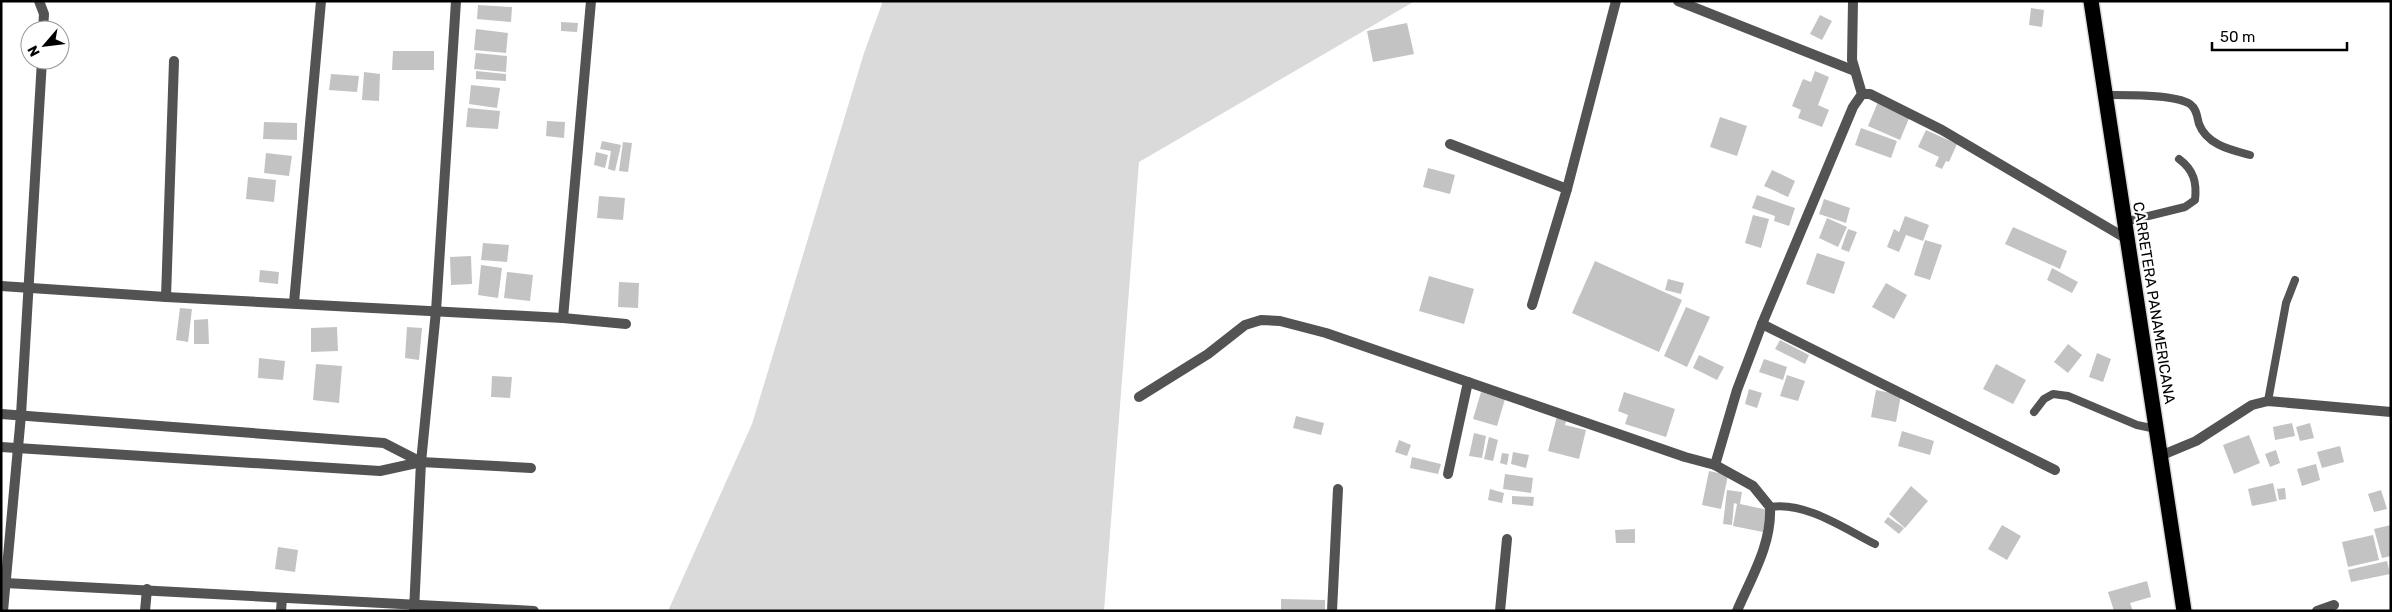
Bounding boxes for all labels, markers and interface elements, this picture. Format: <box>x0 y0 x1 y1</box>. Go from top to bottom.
north arrow <box>20 20 70 70</box>
scale bar <box>2212 20 2347 52</box>
text: 50 m <box>2220 28 2255 46</box>
text: N <box>24 42 44 59</box>
street label: CARRETERA PANAMERICANA <box>2129 201 2179 405</box>

